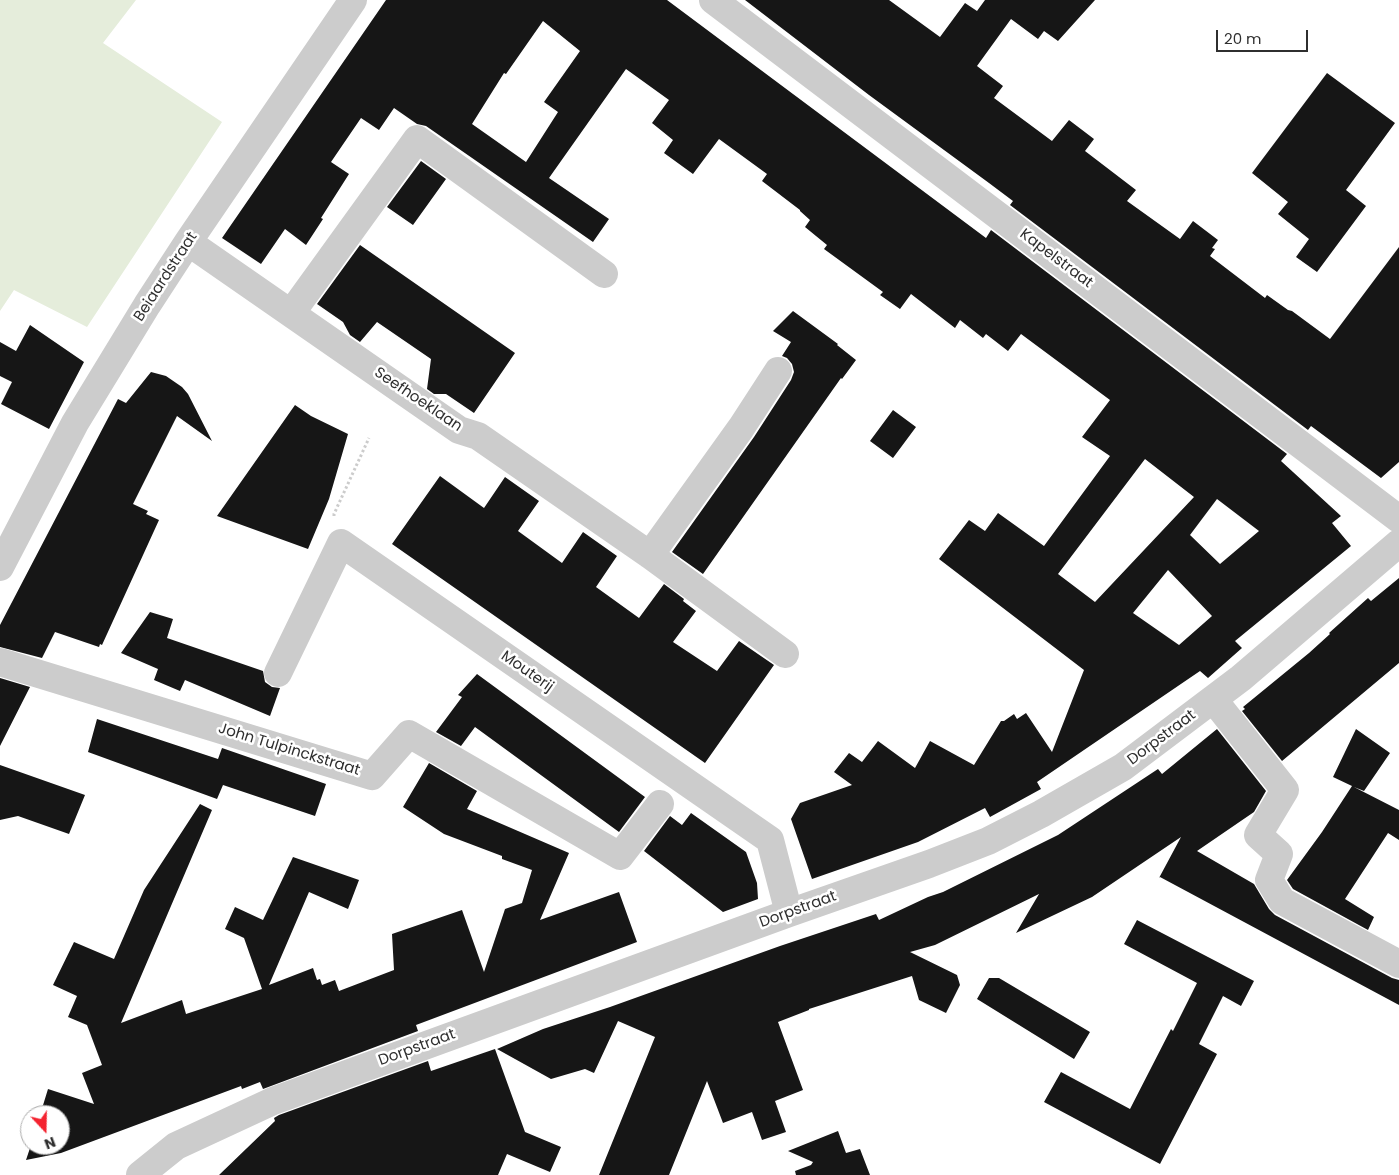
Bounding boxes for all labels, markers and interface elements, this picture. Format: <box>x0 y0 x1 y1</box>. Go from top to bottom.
scale bar <box>1219 20 1312 52</box>
text: 20 m <box>1224 28 1262 49</box>
street label: Kapelstraat <box>1016 226 1096 292</box>
street label: Beiaardstraat <box>130 229 202 325</box>
street label: Seefhoeklaan <box>371 364 465 436</box>
street label: Mouterij <box>497 647 557 697</box>
street label: Dorpstraat <box>1124 707 1200 769</box>
street label: John Tulpinckstraat <box>216 720 362 780</box>
street label: Dorpstraat <box>757 888 839 932</box>
street label: Dorpstraat <box>376 1026 458 1070</box>
north arrow <box>20 1105 70 1155</box>
text: N <box>42 1132 59 1154</box>

